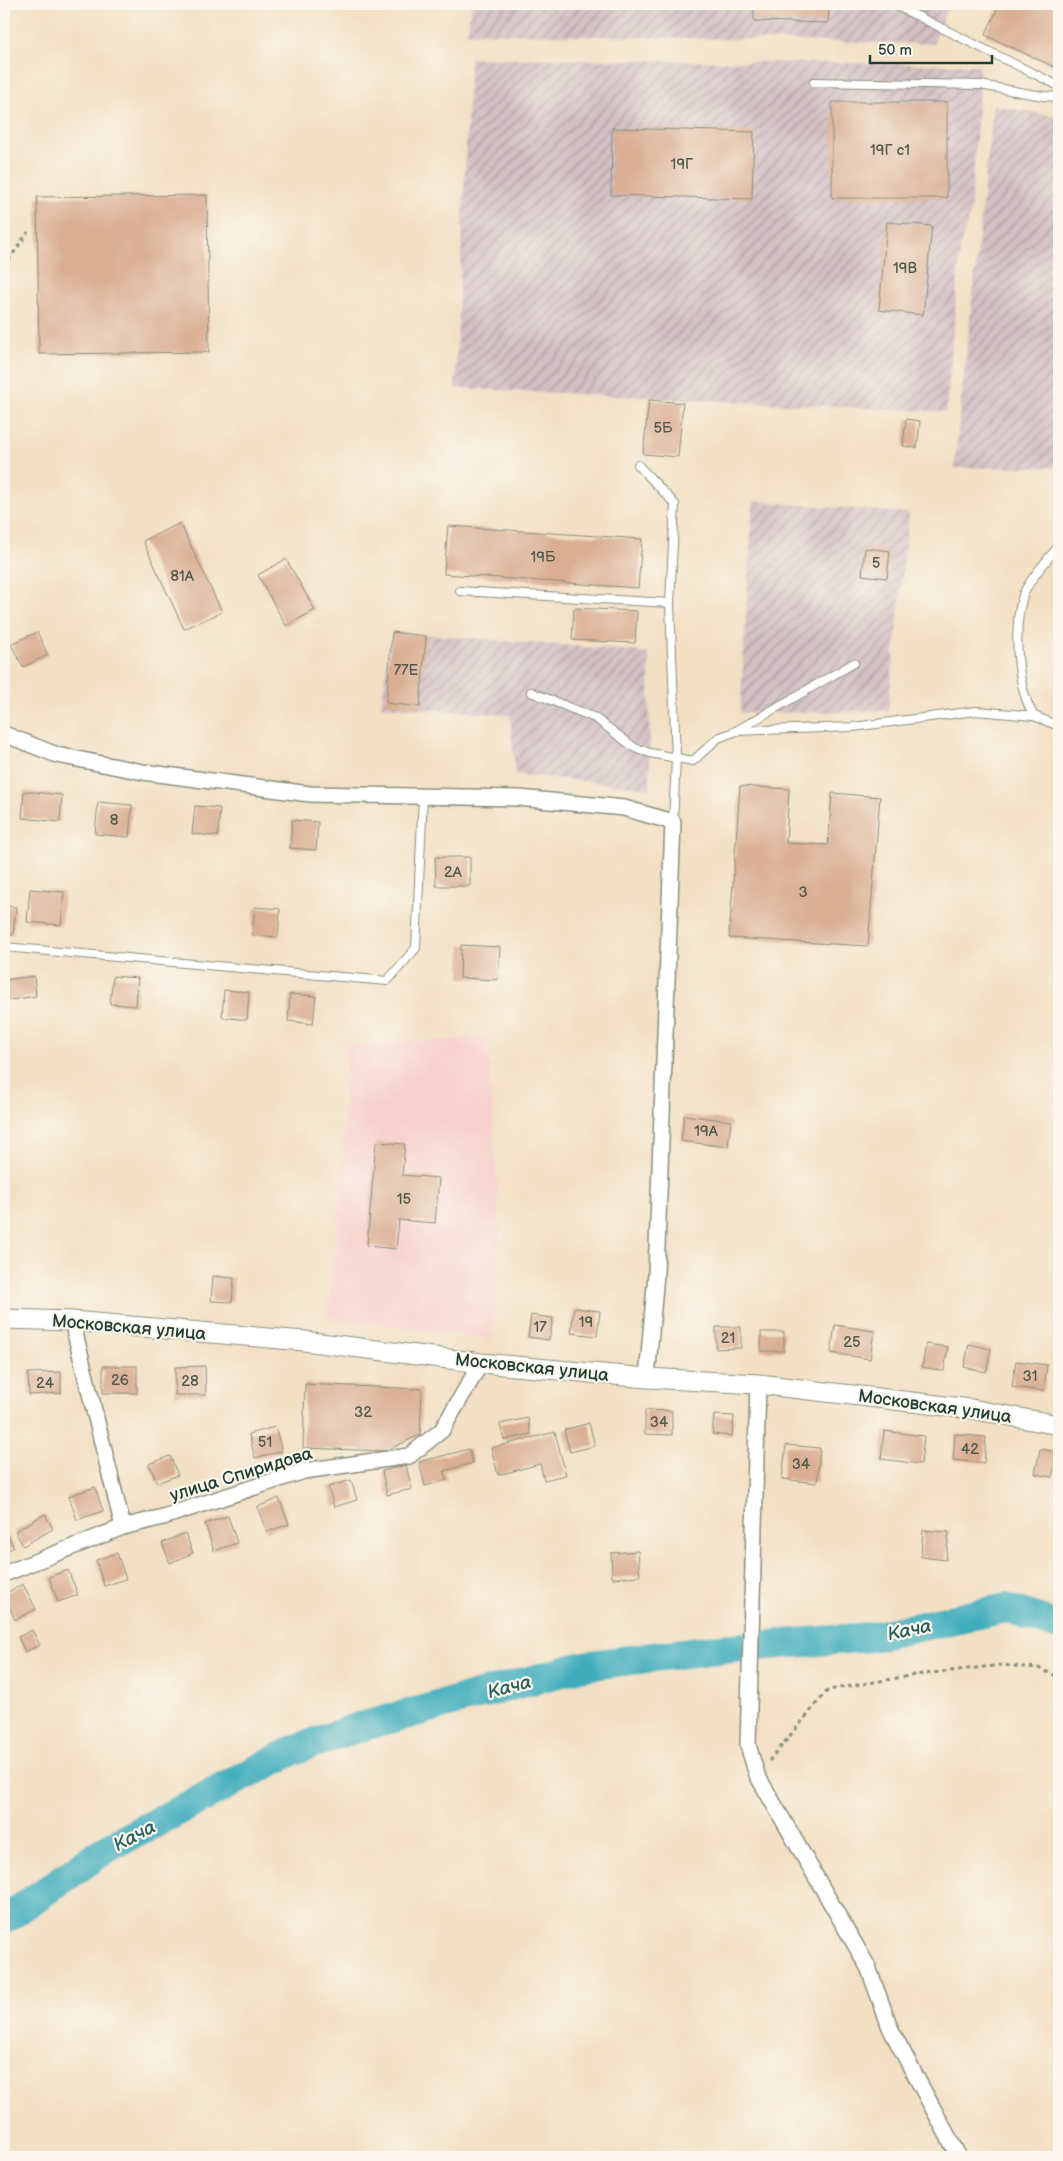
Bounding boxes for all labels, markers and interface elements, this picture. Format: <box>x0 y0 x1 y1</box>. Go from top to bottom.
scale bar <box>870 32 993 64</box>
text: 50 m <box>878 41 912 60</box>
house number: 19Г с1 <box>870 141 910 160</box>
house number: 19Г <box>671 155 694 174</box>
house number: 19В <box>893 259 917 278</box>
house number: 5Б <box>654 419 673 438</box>
house number: 19Б <box>531 548 556 567</box>
house number: 5 <box>872 554 880 573</box>
house number: 81А <box>170 567 195 586</box>
house number: 77Е <box>394 661 418 680</box>
house number: 8 <box>110 811 119 830</box>
house number: 2А <box>444 863 463 882</box>
house number: 3 <box>798 883 808 902</box>
house number: 19А <box>694 1122 719 1141</box>
house number: 15 <box>397 1190 411 1209</box>
street label: Московская улица <box>51 1310 207 1345</box>
house number: 19 <box>579 1313 593 1332</box>
house number: 17 <box>533 1318 547 1337</box>
house number: 21 <box>721 1329 735 1348</box>
house number: 25 <box>843 1333 861 1352</box>
street label: Московская улица <box>454 1349 610 1386</box>
house number: 31 <box>1022 1367 1038 1386</box>
house number: 26 <box>111 1371 129 1390</box>
house number: 28 <box>181 1372 199 1391</box>
house number: 24 <box>36 1374 54 1393</box>
street label: Московская улица <box>857 1385 1013 1428</box>
house number: 32 <box>354 1403 372 1422</box>
house number: 34 <box>650 1413 668 1432</box>
house number: 51 <box>258 1433 272 1452</box>
house number: 42 <box>961 1440 979 1459</box>
street label: улица Спиридова <box>167 1443 315 1506</box>
house number: 34 <box>792 1455 810 1474</box>
water label: Кача <box>885 1615 934 1646</box>
water label: Кача <box>485 1671 534 1704</box>
water label: Кача <box>110 1816 160 1857</box>

